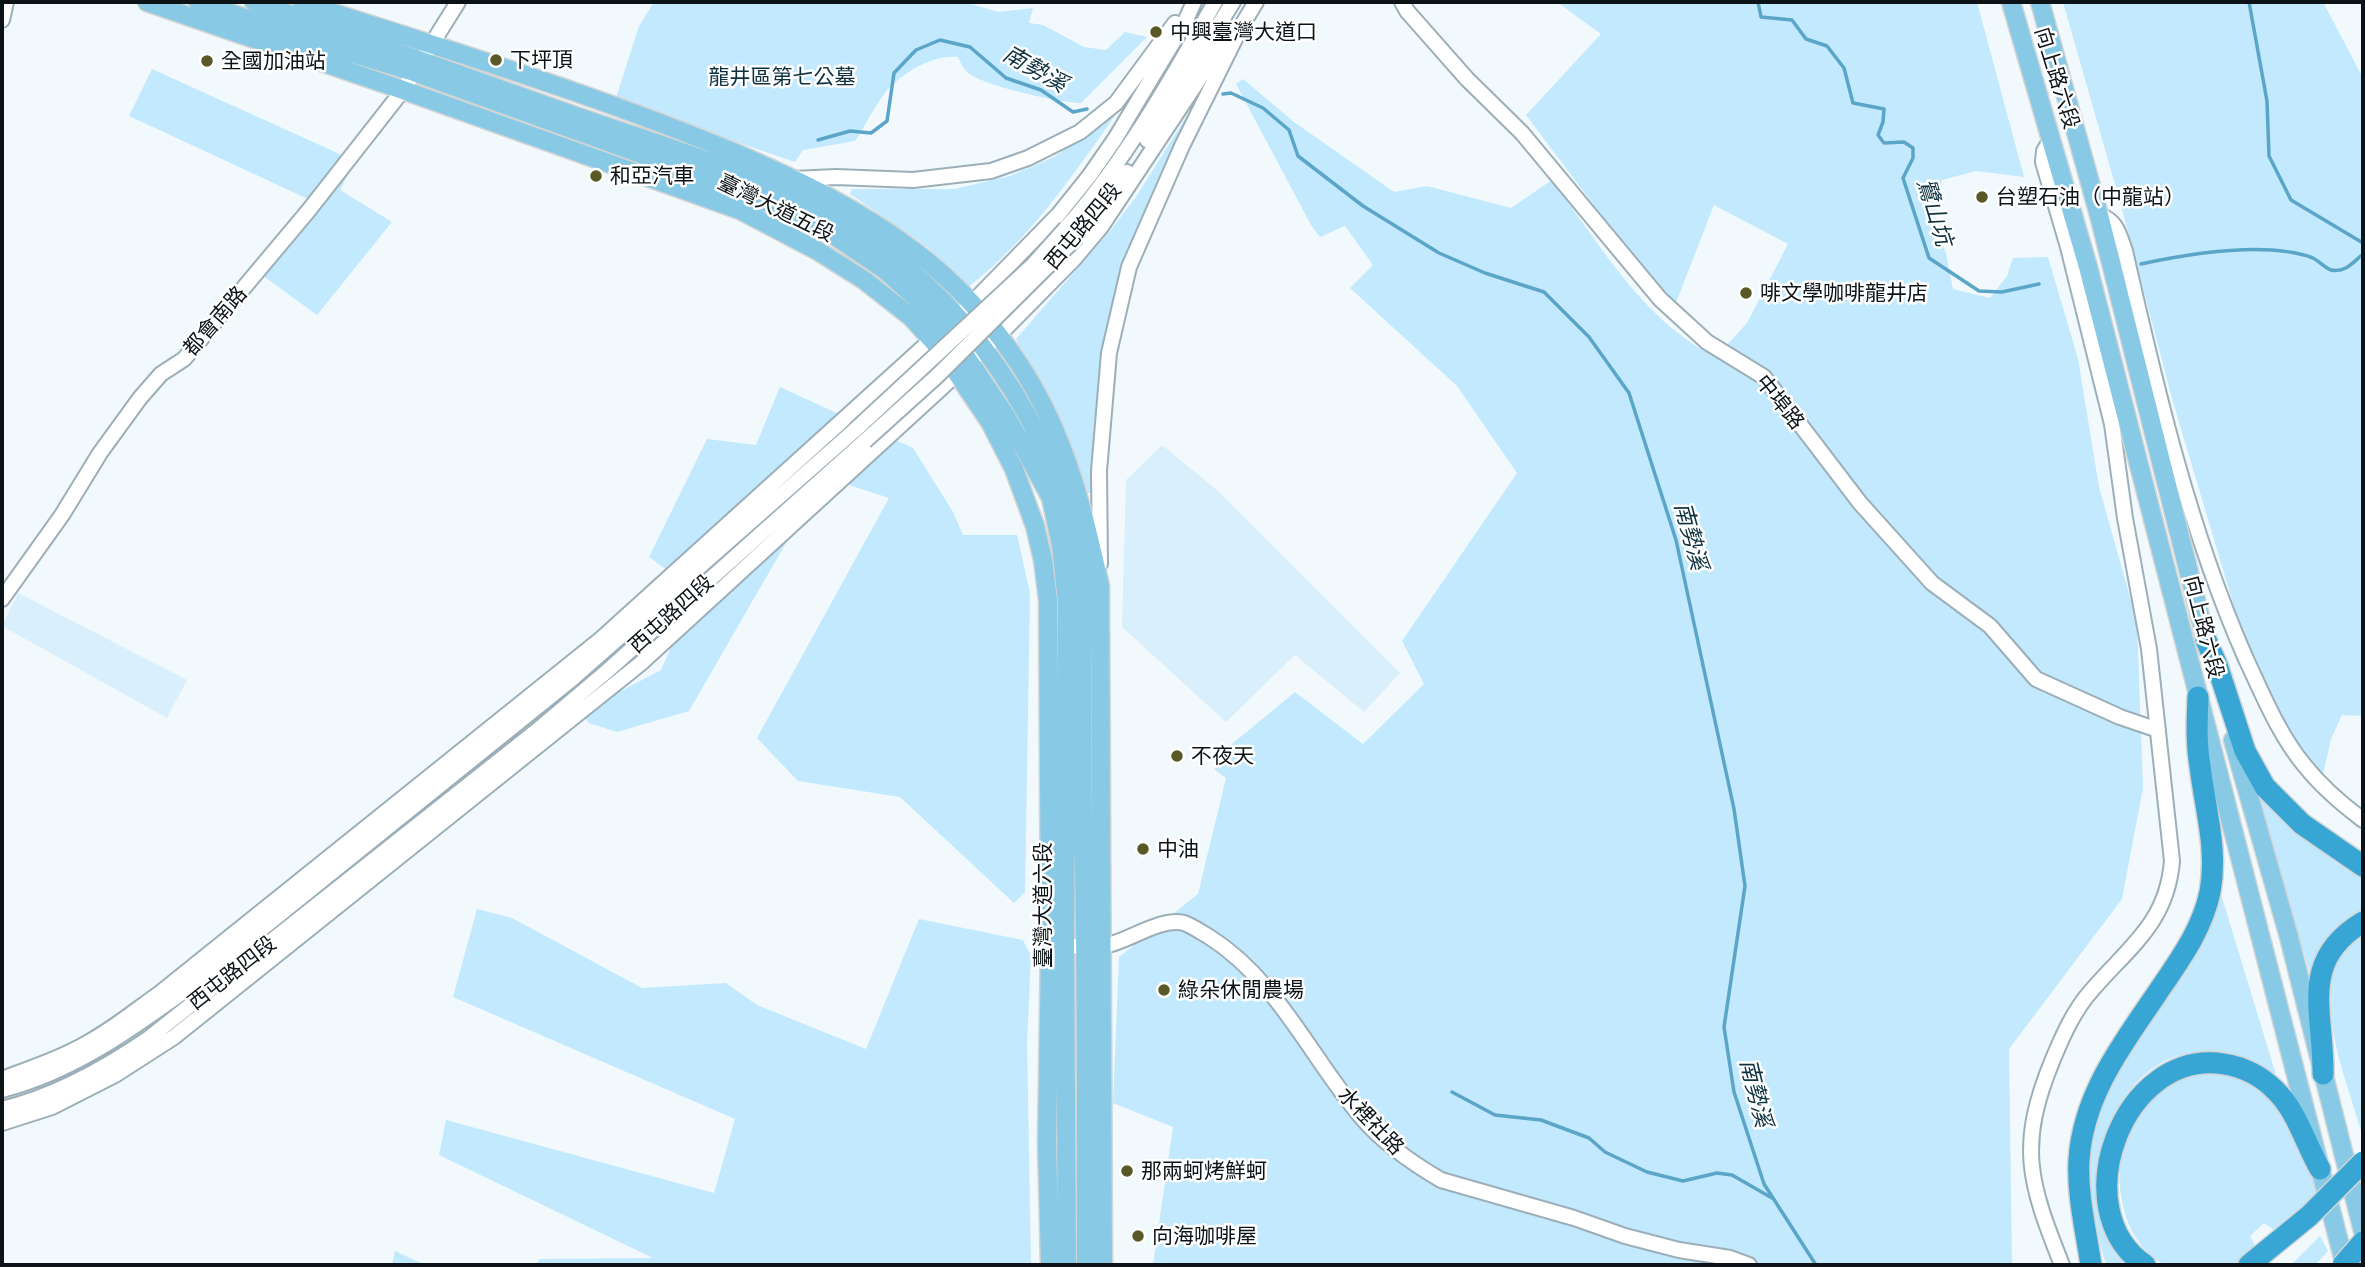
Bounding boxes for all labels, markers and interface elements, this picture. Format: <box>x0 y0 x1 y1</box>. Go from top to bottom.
place label: 中興臺灣大道口 <box>1170 19 1317 45</box>
marker: 中興臺灣大道口 <box>1148 24 1164 40</box>
street label: 向上路六段 <box>2030 24 2084 132</box>
water label: 南勢溪 <box>998 40 1072 98</box>
place label: 下坪頂 <box>510 47 573 73</box>
place label: 全國加油站 <box>221 48 326 74</box>
marker: 下坪頂 <box>488 52 504 68</box>
marker: 全國加油站 <box>199 53 215 69</box>
park label: 龍井區第七公墓 <box>709 64 855 90</box>
place label: 和亞汽車 <box>610 163 694 189</box>
marker: 和亞汽車 <box>588 168 604 184</box>
street label: 臺灣大道五段 <box>714 169 838 247</box>
water label: 鷺山坑 <box>1912 175 1958 249</box>
street label: 西屯路四段 <box>1040 178 1126 274</box>
place label: 台塑石油（中龍站） <box>1996 184 2185 210</box>
marker: 台塑石油（中龍站） <box>1974 189 1990 205</box>
place label: 啡文學咖啡龍井店 <box>1760 280 1928 306</box>
street label: 都會南路 <box>178 281 252 361</box>
marker: 啡文學咖啡龍井店 <box>1738 285 1754 301</box>
street label: 中埠路 <box>1750 370 1810 434</box>
water label: 南勢溪 <box>1669 499 1713 573</box>
street label: 西屯路四段 <box>624 570 718 658</box>
street label: 向上路六段 <box>2179 573 2229 681</box>
place label: 不夜天 <box>1191 743 1254 769</box>
marker: 不夜天 <box>1169 748 1185 764</box>
place label: 中油 <box>1157 836 1199 862</box>
marker: 中油 <box>1135 841 1151 857</box>
street label: 臺灣大道六段 <box>1030 842 1056 968</box>
street label: 西屯路四段 <box>183 931 281 1015</box>
place label: 綠朵休閒農場 <box>1178 977 1304 1003</box>
marker: 綠朵休閒農場 <box>1156 982 1172 998</box>
water label: 南勢溪 <box>1734 1056 1778 1130</box>
street label: 水裡社路 <box>1333 1082 1409 1160</box>
place label: 那兩蚵烤鮮蚵 <box>1141 1158 1267 1184</box>
marker: 那兩蚵烤鮮蚵 <box>1119 1163 1135 1179</box>
place label: 向海咖啡屋 <box>1152 1223 1257 1249</box>
marker: 向海咖啡屋 <box>1130 1228 1146 1244</box>

